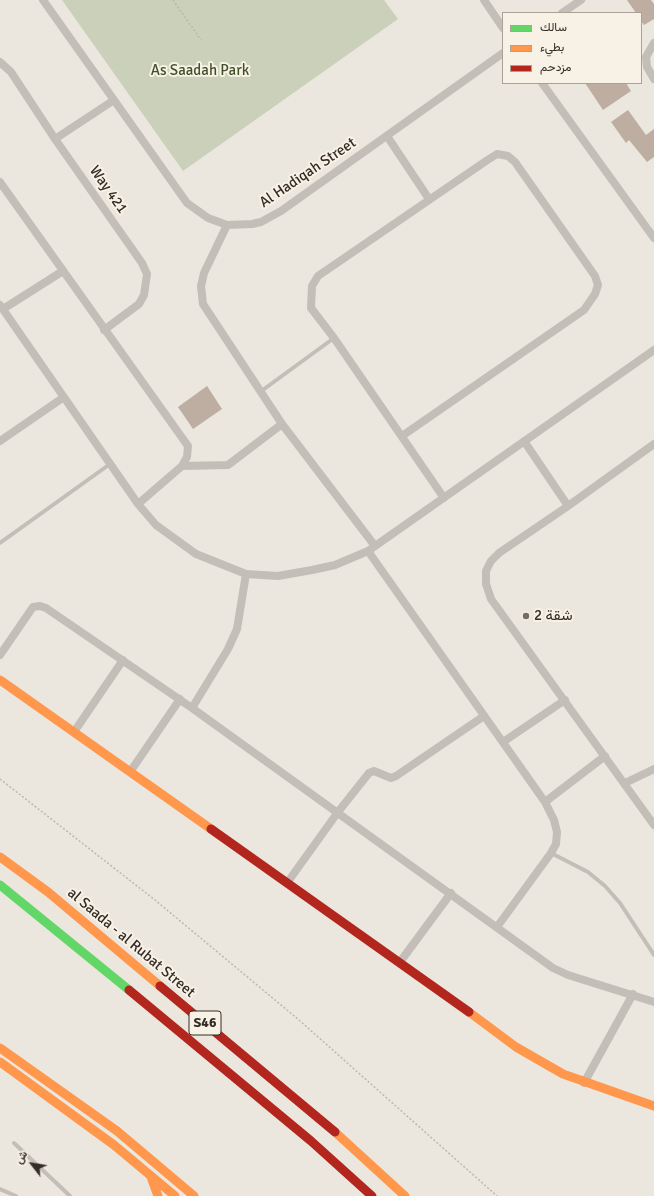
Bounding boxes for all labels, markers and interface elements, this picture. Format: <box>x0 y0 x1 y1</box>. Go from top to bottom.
legend <box>502 12 642 84</box>
text: سالك <box>540 20 567 35</box>
text: بطيء <box>540 40 564 55</box>
text: مزدحم <box>540 60 571 75</box>
park label: As Saadah Park <box>151 62 249 80</box>
street label: Al Hadiqah Street <box>256 134 360 212</box>
street label: Way 421 <box>85 163 131 217</box>
place label: شقة 2 <box>534 607 572 625</box>
marker: شقة 2 <box>521 611 531 621</box>
street label: al Saada - al Rubat Street <box>63 884 199 1002</box>
road number: S46 <box>189 1011 221 1035</box>
north arrow <box>12 1144 52 1184</box>
text: ش <box>12 1149 30 1167</box>

